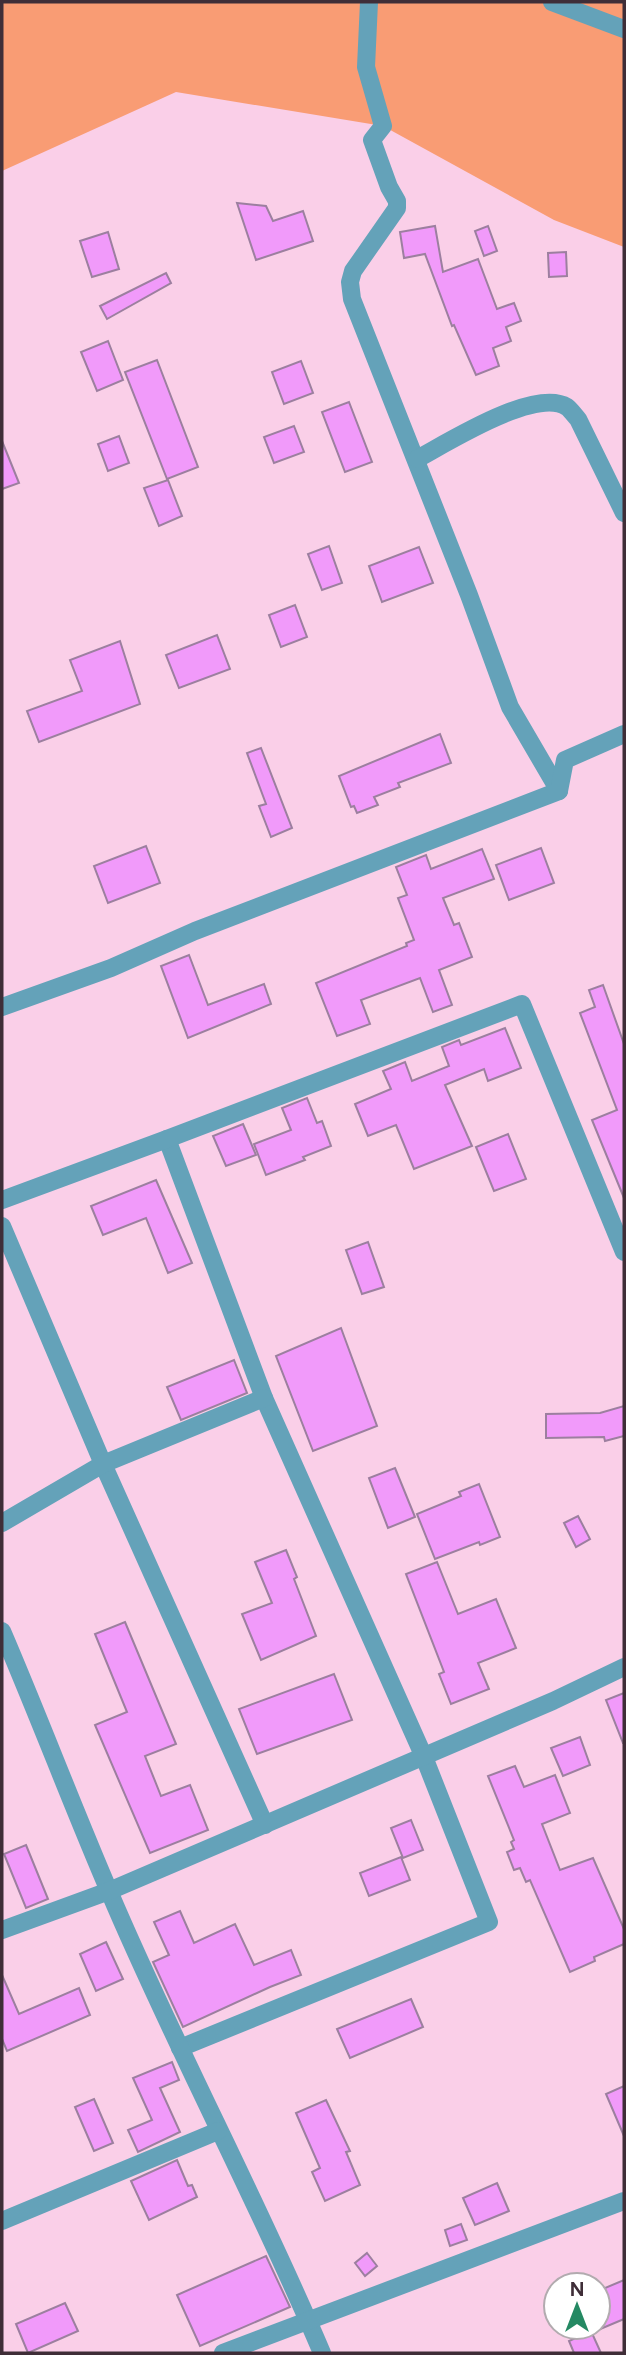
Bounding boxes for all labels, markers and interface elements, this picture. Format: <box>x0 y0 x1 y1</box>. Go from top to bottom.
north arrow <box>542 2271 612 2341</box>
text: N <box>570 2278 584 2301</box>

